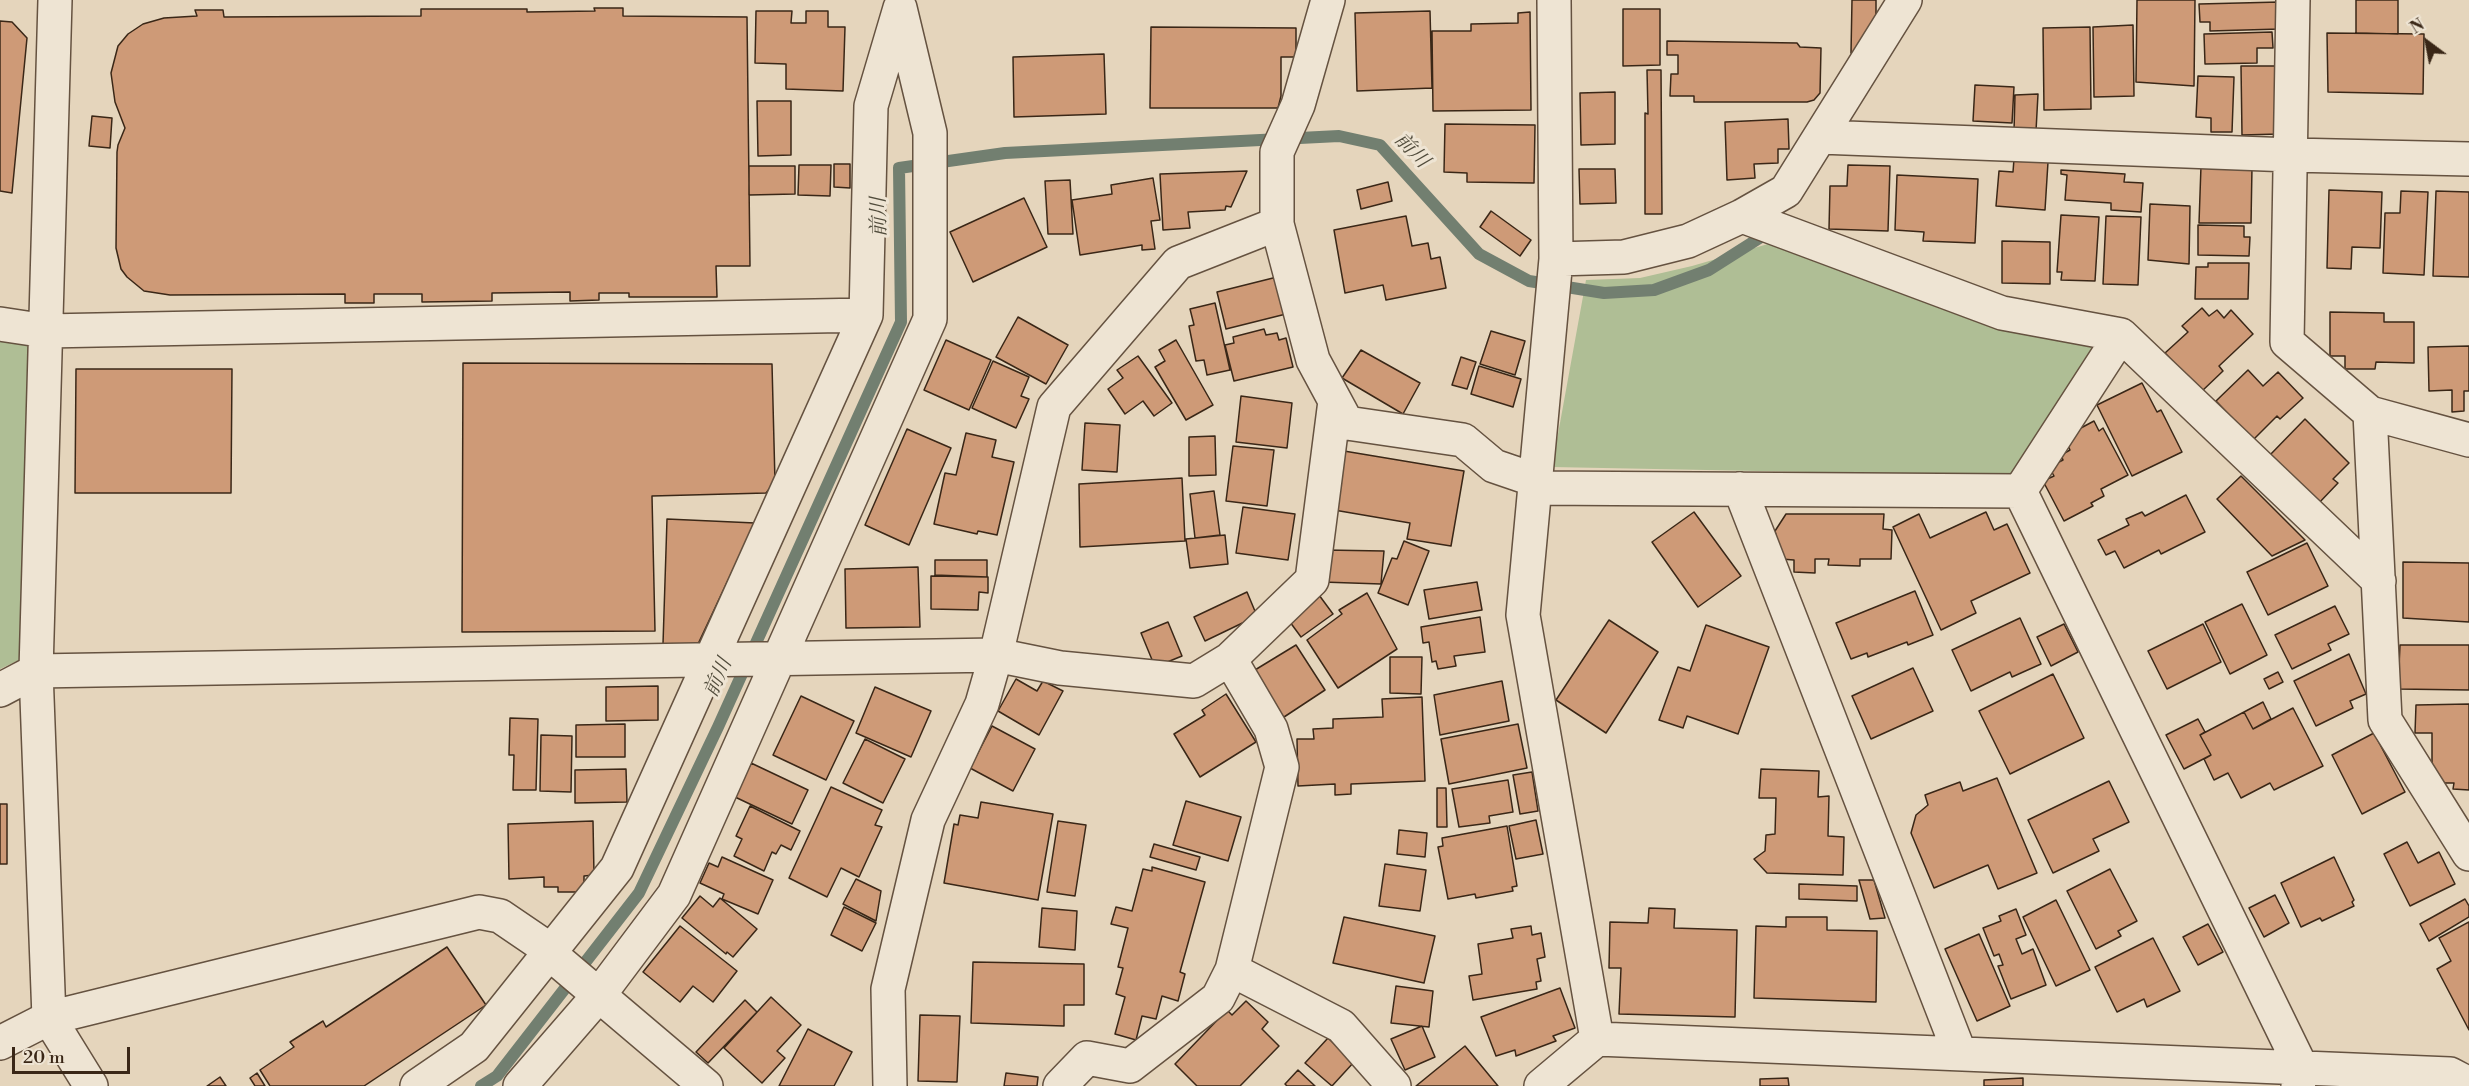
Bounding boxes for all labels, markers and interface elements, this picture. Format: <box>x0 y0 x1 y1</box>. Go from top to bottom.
north arrow <box>2397 12 2457 72</box>
text: N <box>2407 15 2428 39</box>
water label: 前川 <box>1388 128 1434 174</box>
water label: 前川 <box>868 197 892 237</box>
water label: 前川 <box>700 655 738 701</box>
scale bar <box>15 1035 134 1073</box>
text: 20 m <box>23 1046 65 1069</box>

